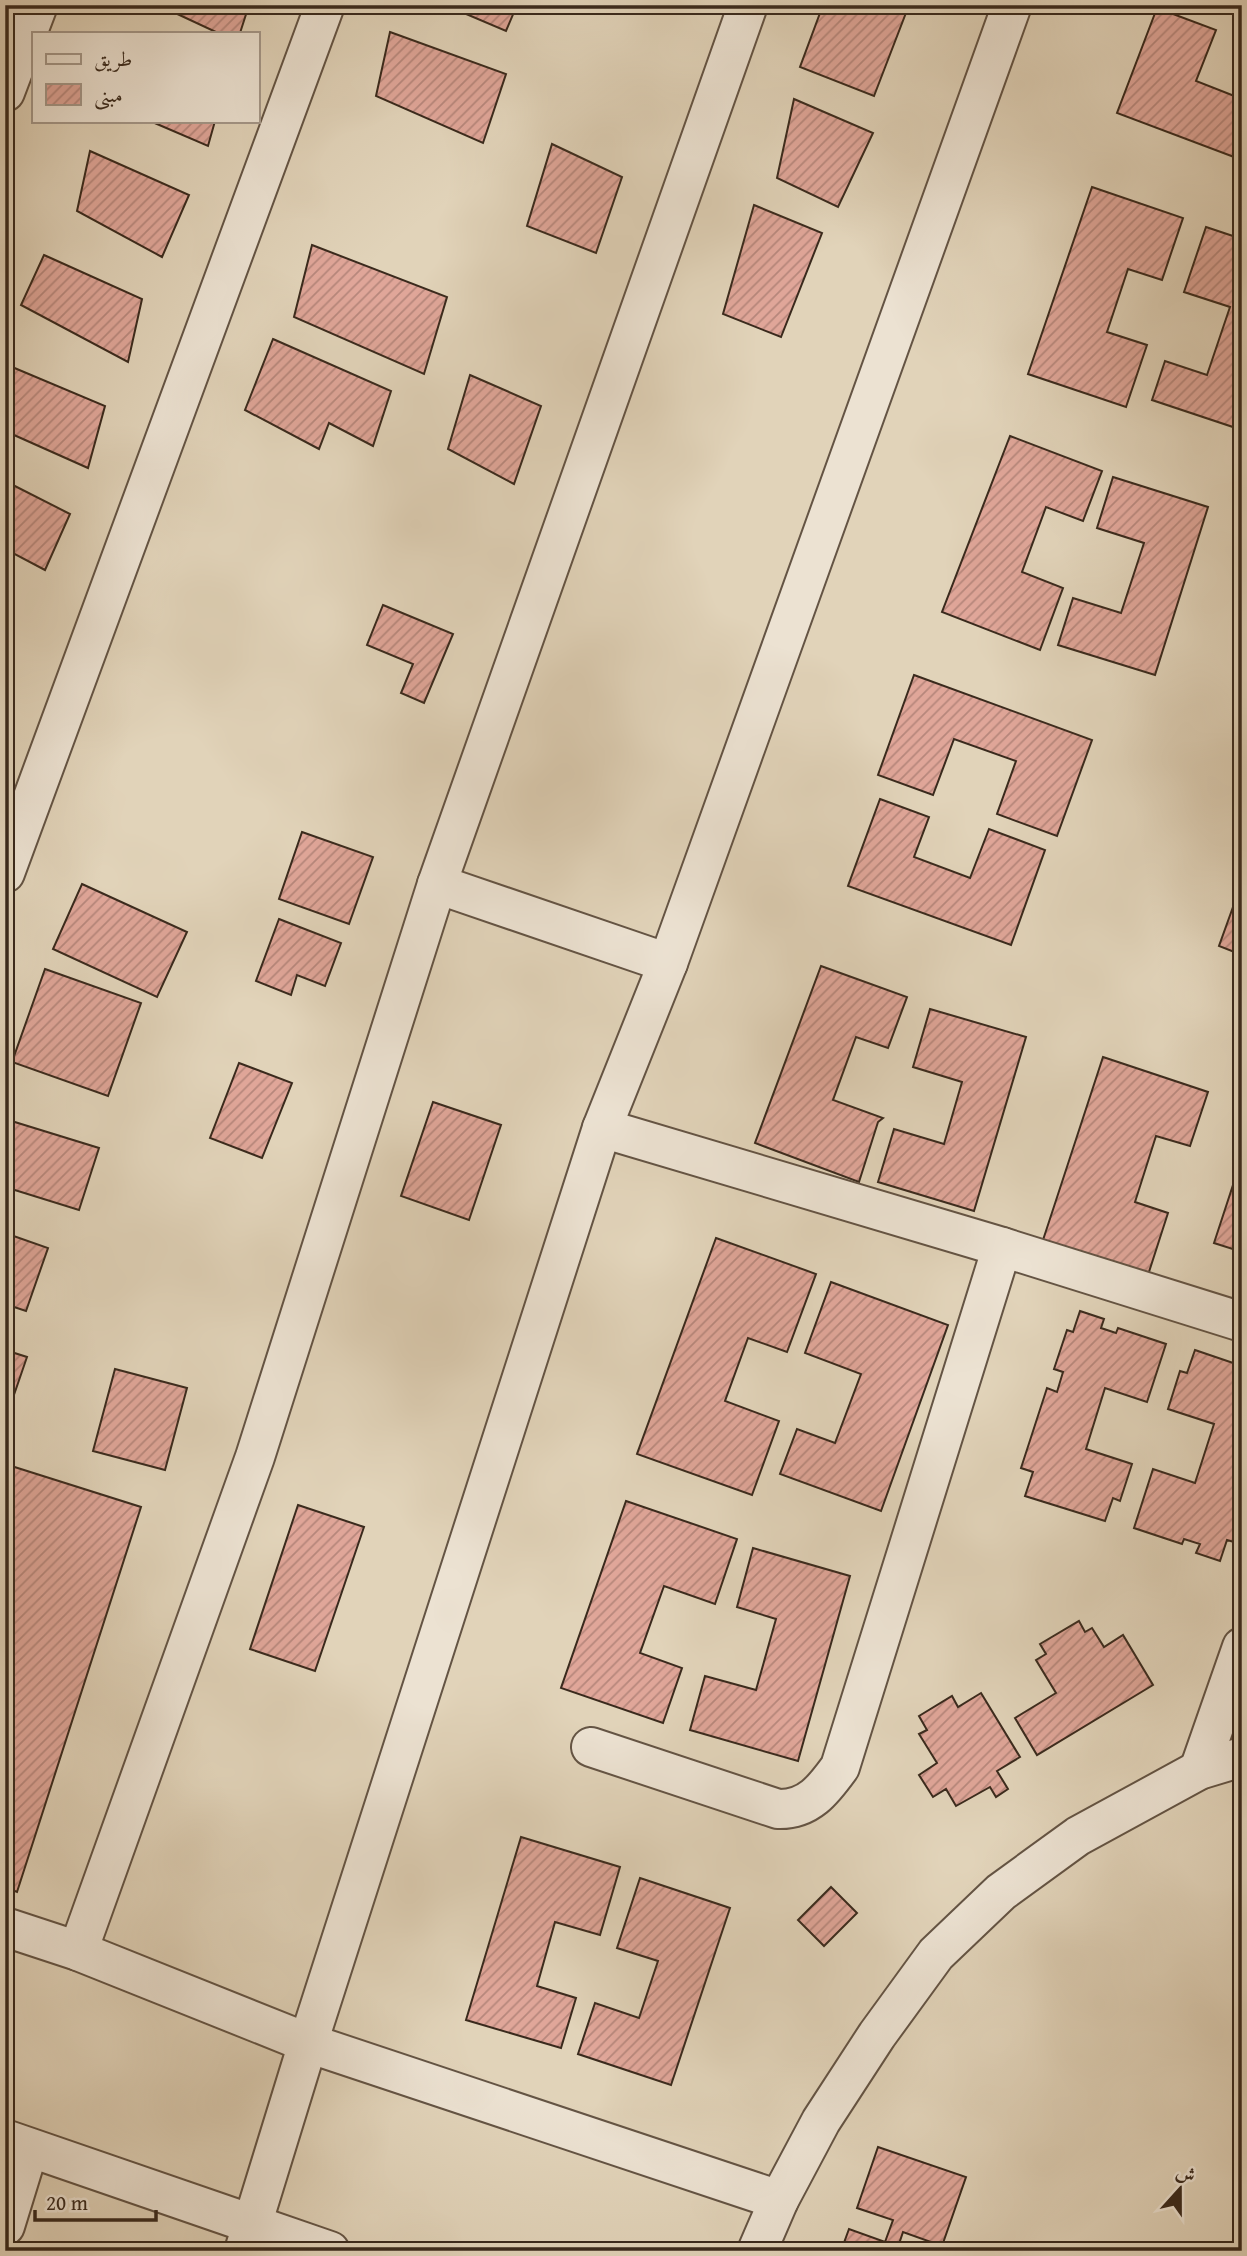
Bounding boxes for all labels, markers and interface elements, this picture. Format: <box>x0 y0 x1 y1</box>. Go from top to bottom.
legend <box>32 32 259 122</box>
text: طريق <box>94 43 132 74</box>
text: مبنى <box>94 79 123 110</box>
north arrow <box>1146 2154 1216 2224</box>
text: ش <box>1172 2157 1200 2190</box>
scale bar <box>35 2179 156 2223</box>
text: 20 m <box>46 2187 88 2218</box>

